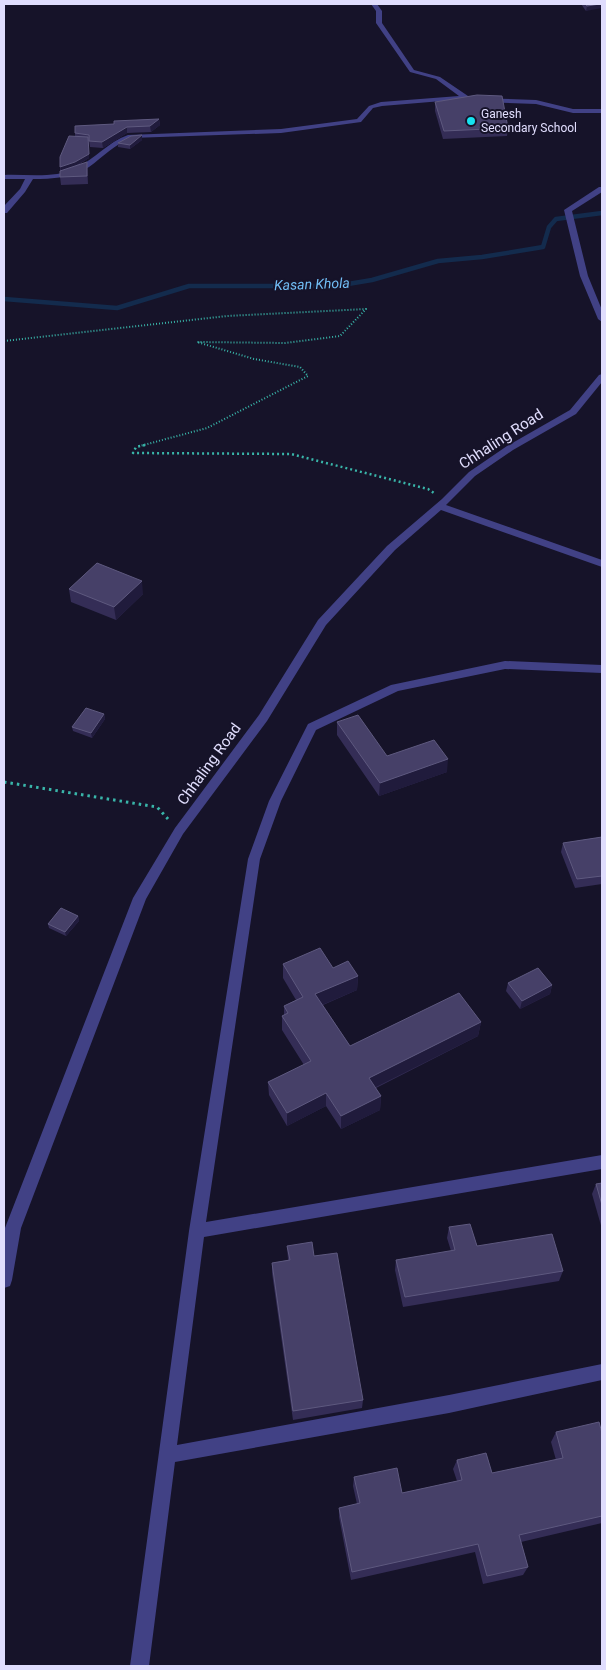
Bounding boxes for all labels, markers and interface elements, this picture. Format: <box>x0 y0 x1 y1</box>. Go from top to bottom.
place label: Ganesh Secondary School <box>481 107 577 135</box>
marker: Ganesh Secondary School <box>465 115 477 127</box>
water label: Kasan Khola <box>274 275 350 293</box>
street label: Chhaling Road <box>456 405 546 473</box>
street label: Chhaling Road <box>173 720 245 808</box>

